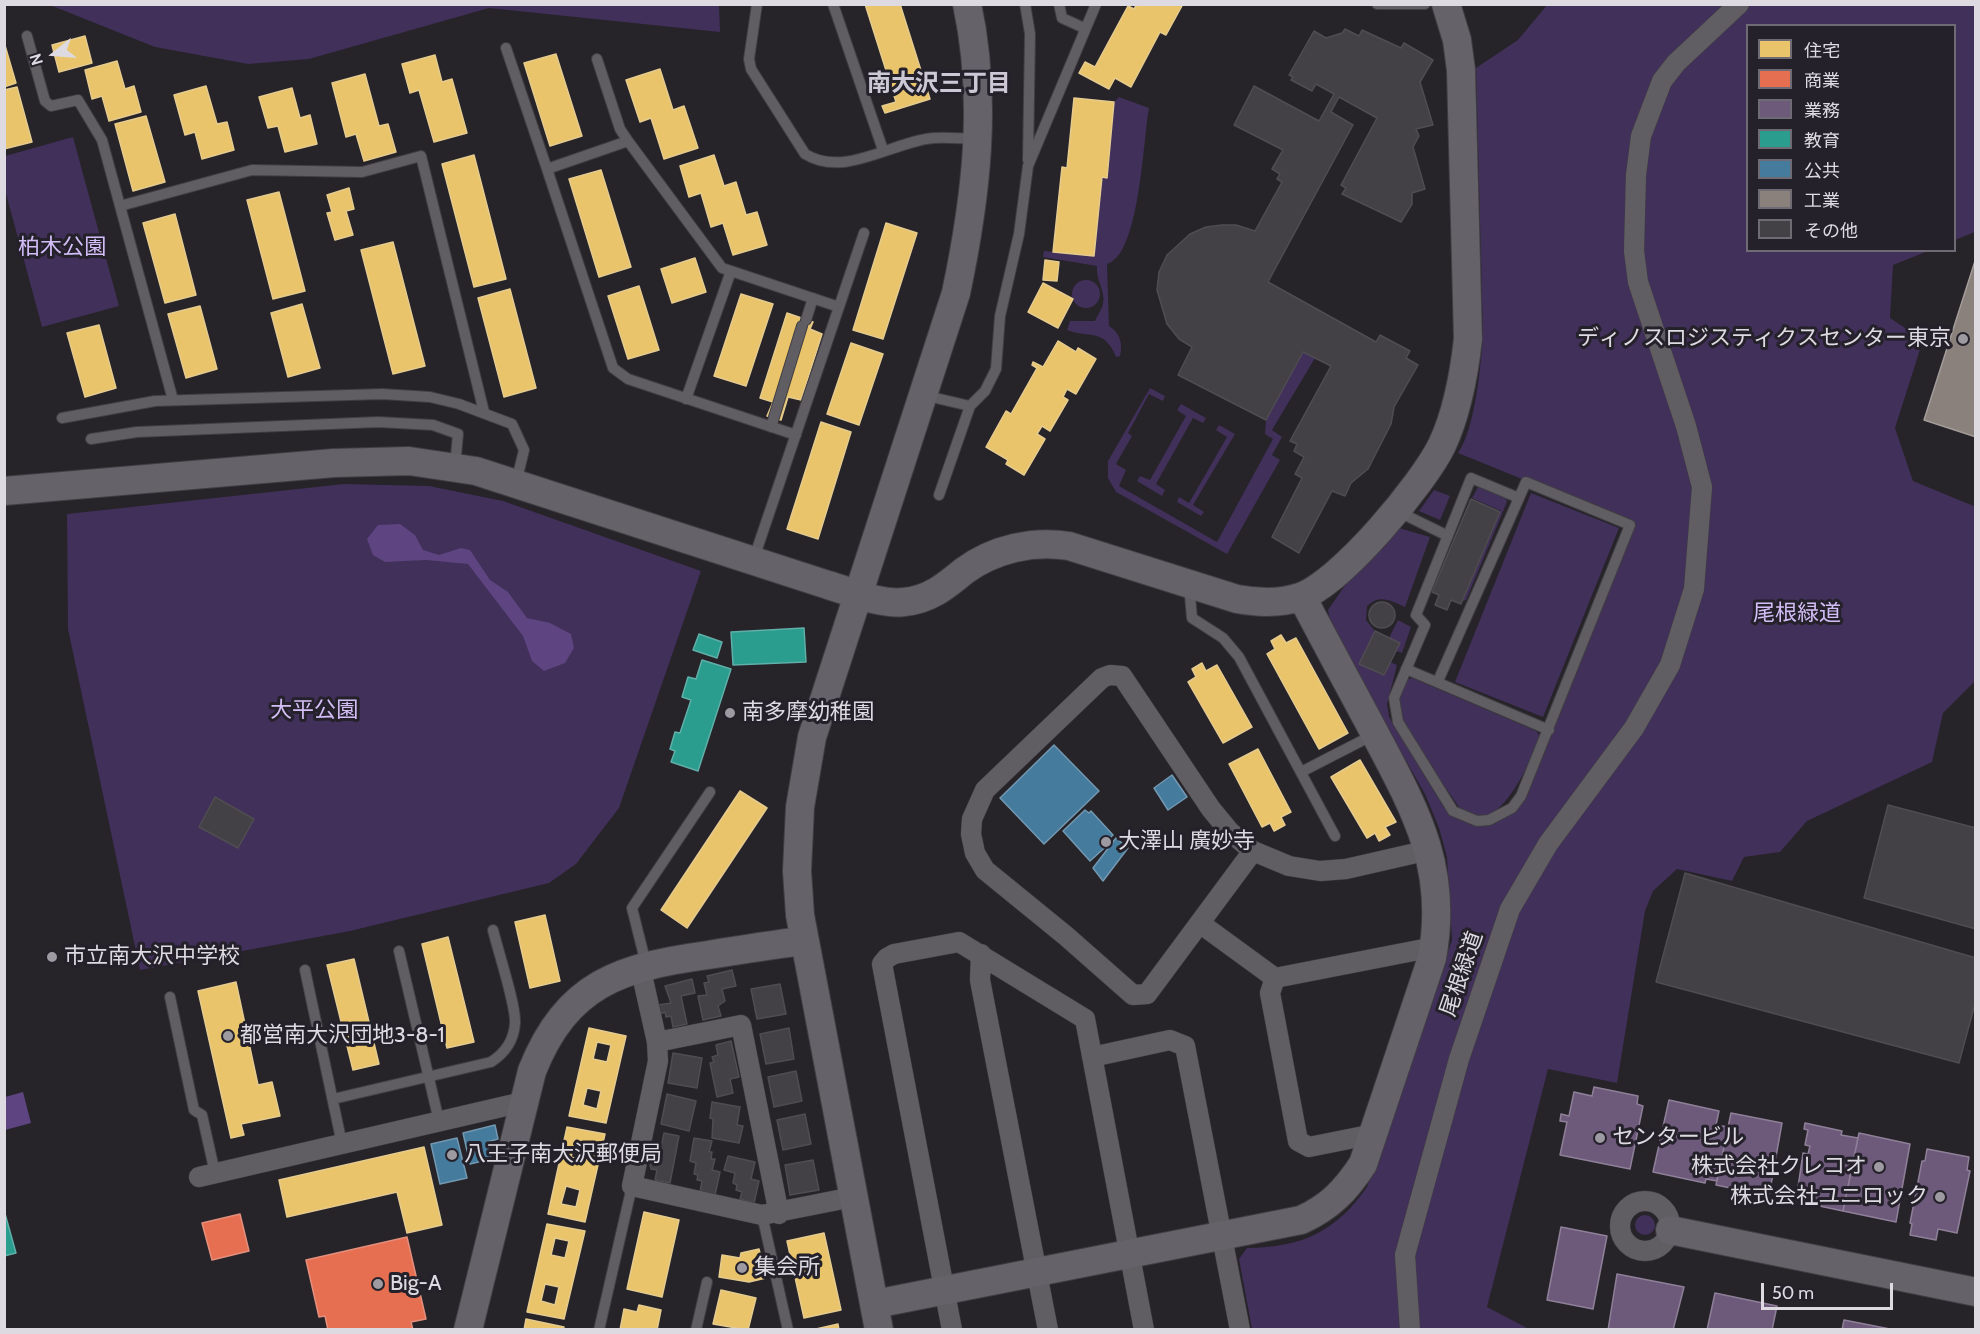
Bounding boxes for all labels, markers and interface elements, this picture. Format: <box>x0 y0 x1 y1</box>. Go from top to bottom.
north arrow <box>24 24 84 84</box>
legend <box>1746 24 1956 252</box>
text: 住宅 <box>1804 40 1840 62</box>
text: N <box>26 51 47 68</box>
district label: 南大沢三丁目 <box>867 70 1011 98</box>
text: 商業 <box>1804 70 1840 92</box>
text: 業務 <box>1804 100 1840 122</box>
text: 教育 <box>1804 130 1840 152</box>
text: 公共 <box>1804 160 1840 182</box>
text: 工業 <box>1804 190 1840 212</box>
text: その他 <box>1804 220 1858 242</box>
park label: 柏木公園 <box>18 235 106 261</box>
place label: ディノスロジスティクスセンター東京 <box>1577 326 1951 352</box>
marker: ディノスロジスティクスセンター東京 <box>1956 332 1970 346</box>
park label: 尾根緑道 <box>1753 601 1841 627</box>
park label: 大平公園 <box>270 698 358 724</box>
place label: 南多摩幼稚園 <box>742 700 874 726</box>
marker: 南多摩幼稚園 <box>723 706 737 720</box>
place label: 大澤山 廣妙寺 <box>1118 829 1255 855</box>
marker: 大澤山 廣妙寺 <box>1099 835 1113 849</box>
street label: 尾根緑道 <box>1435 928 1489 1020</box>
place label: 市立南大沢中学校 <box>64 944 240 970</box>
marker: 市立南大沢中学校 <box>45 950 59 964</box>
place label: 都営南大沢団地3-8-1 <box>240 1023 445 1049</box>
marker: 都営南大沢団地3-8-1 <box>221 1029 235 1043</box>
place label: センタービル <box>1612 1125 1744 1151</box>
marker: センタービル <box>1593 1131 1607 1145</box>
place label: 八王子南大沢郵便局 <box>464 1142 662 1168</box>
marker: 八王子南大沢郵便局 <box>445 1148 459 1162</box>
place label: 株式会社クレコオ <box>1691 1154 1867 1180</box>
marker: 株式会社クレコオ <box>1872 1160 1886 1174</box>
place label: 株式会社ユニロック <box>1730 1184 1928 1210</box>
marker: 株式会社ユニロック <box>1933 1190 1947 1204</box>
place label: 集会所 <box>754 1255 820 1281</box>
marker: 集会所 <box>735 1261 749 1275</box>
place label: Big-A <box>390 1271 442 1297</box>
scale bar <box>1764 1271 1896 1309</box>
marker: Big-A <box>371 1277 385 1291</box>
text: 50 m <box>1772 1282 1814 1304</box>

